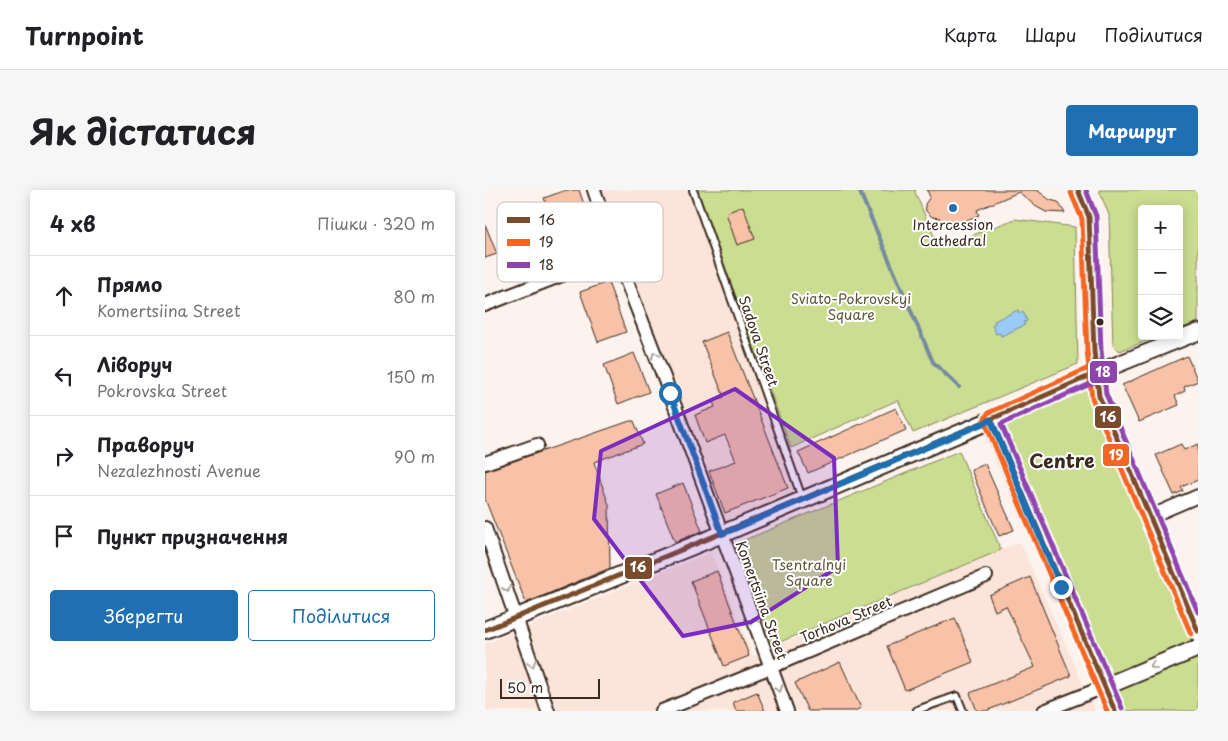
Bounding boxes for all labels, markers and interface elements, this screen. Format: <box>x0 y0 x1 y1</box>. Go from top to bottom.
text: Turnpoint <box>25 17 144 53</box>
text: Карта <box>944 21 997 48</box>
text: Шари <box>1025 21 1077 48</box>
text: Поділитися <box>1105 21 1203 48</box>
text: Як дістатися <box>30 104 256 157</box>
button: Маршрут <box>1066 105 1198 156</box>
legend <box>497 202 663 282</box>
marker: Intercession Cathedral <box>947 202 959 214</box>
map controls <box>1138 205 1183 340</box>
button: + <box>1138 205 1183 250</box>
text: 4 хв <box>50 207 96 239</box>
text: 16 <box>539 209 555 230</box>
text: Пішки · 320 m <box>317 211 435 235</box>
place label: Intercession Cathedral <box>913 214 993 251</box>
text: 19 <box>539 231 553 252</box>
button: − <box>1138 250 1183 295</box>
text: 18 <box>539 254 554 275</box>
text: Прямо <box>97 270 162 298</box>
icon: ahead <box>50 282 78 310</box>
text: 80 m <box>393 284 435 308</box>
park label: Sviato-Pokrovskyi Square <box>791 288 911 325</box>
street label: Sadova Street <box>734 293 784 389</box>
button: layers <box>1138 295 1183 340</box>
text: Komertsiina Street <box>97 298 240 322</box>
unlabelled marker <box>1095 317 1105 327</box>
text: Ліворуч <box>97 350 173 378</box>
one-way arrow <box>651 352 661 360</box>
line badge: 18 <box>1089 360 1118 384</box>
text: 18 <box>1095 361 1111 382</box>
icon: left <box>50 362 78 390</box>
text: 150 m <box>387 364 435 388</box>
text: Pokrovska Street <box>97 378 227 402</box>
route start <box>659 382 682 405</box>
line badge: 16 <box>1094 405 1122 429</box>
text: 16 <box>1100 406 1116 427</box>
text: Праворуч <box>97 430 194 458</box>
icon: right <box>50 442 78 470</box>
line badge: 19 <box>1102 443 1130 467</box>
text: 90 m <box>394 444 435 468</box>
text: 19 <box>1108 444 1124 465</box>
district label: Centre <box>1029 446 1095 474</box>
text: Nezalezhnosti Avenue <box>97 458 261 482</box>
icon: arrive <box>50 522 78 550</box>
text: Пункт призначення <box>97 522 288 550</box>
street label: Komertsiina Street <box>731 537 793 663</box>
park label: Tsentralnyi Square <box>772 554 846 591</box>
line badge: 16 <box>624 556 653 580</box>
text: 16 <box>630 556 646 577</box>
route end <box>1050 576 1073 599</box>
one-way arrow <box>501 584 511 593</box>
button: Зберегти <box>50 590 238 641</box>
button: Поділитися <box>248 590 435 641</box>
street label: Torhova Street <box>797 590 895 648</box>
one-way arrow <box>750 617 760 626</box>
one-way arrow <box>526 659 536 667</box>
one-way arrow <box>1149 660 1158 671</box>
scale bar <box>500 676 600 699</box>
text: 50 m <box>507 677 543 698</box>
one-way arrow <box>773 684 783 693</box>

